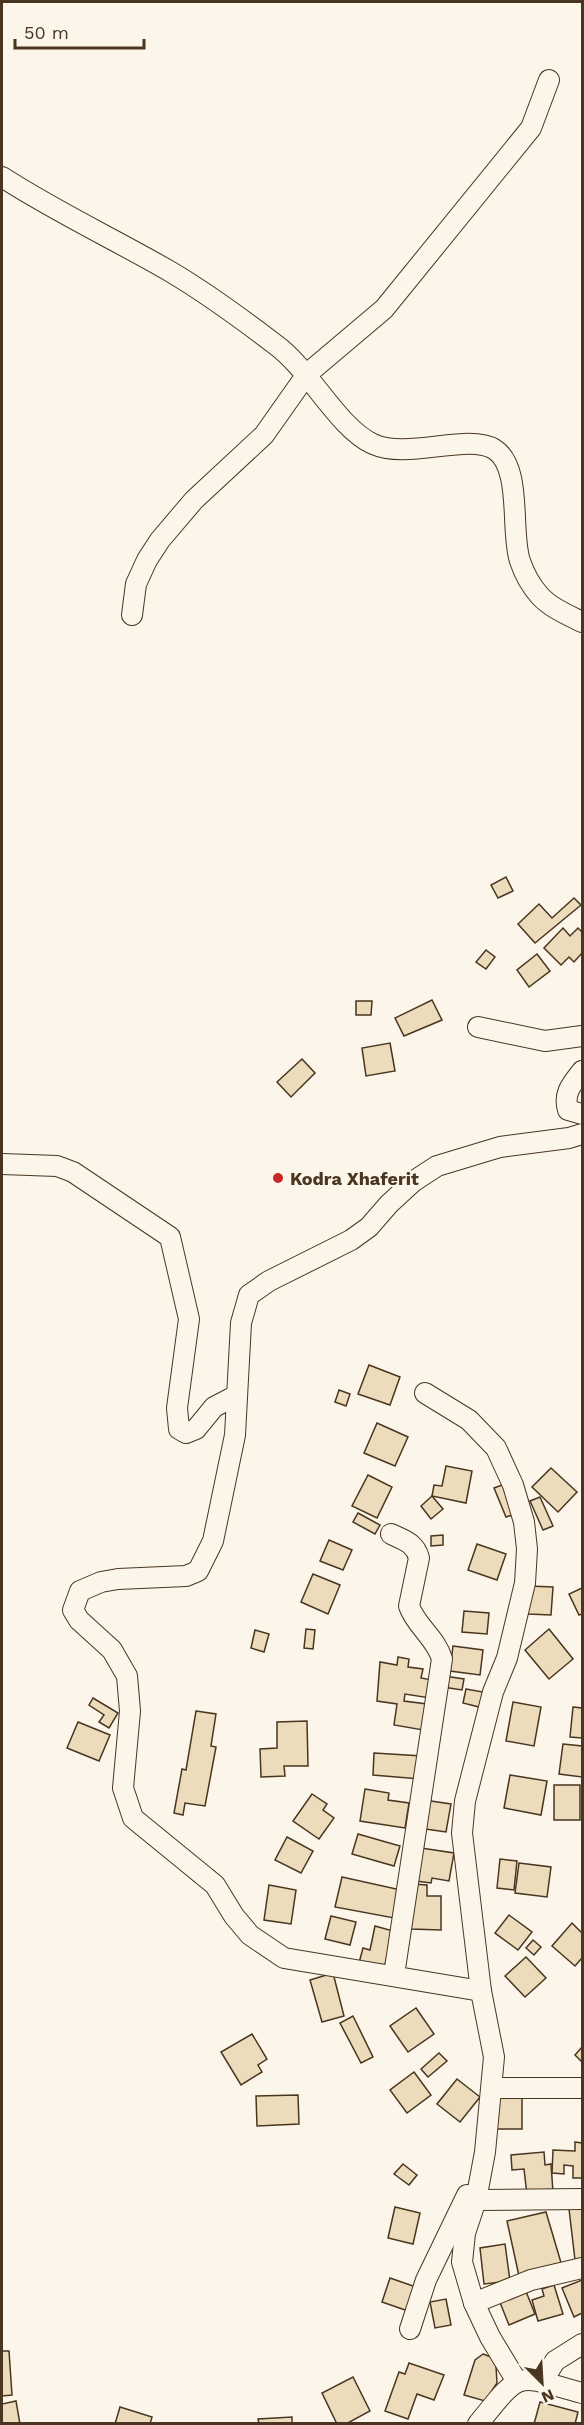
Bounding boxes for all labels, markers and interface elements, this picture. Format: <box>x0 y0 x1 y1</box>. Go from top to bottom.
scale bar <box>15 12 144 50</box>
text: 50 m <box>24 22 69 43</box>
place label: Kodra Xhaferit <box>290 1168 419 1189</box>
marker: Kodra Xhaferit <box>271 1171 285 1185</box>
north arrow <box>512 2353 572 2413</box>
text: N <box>539 2385 557 2407</box>

